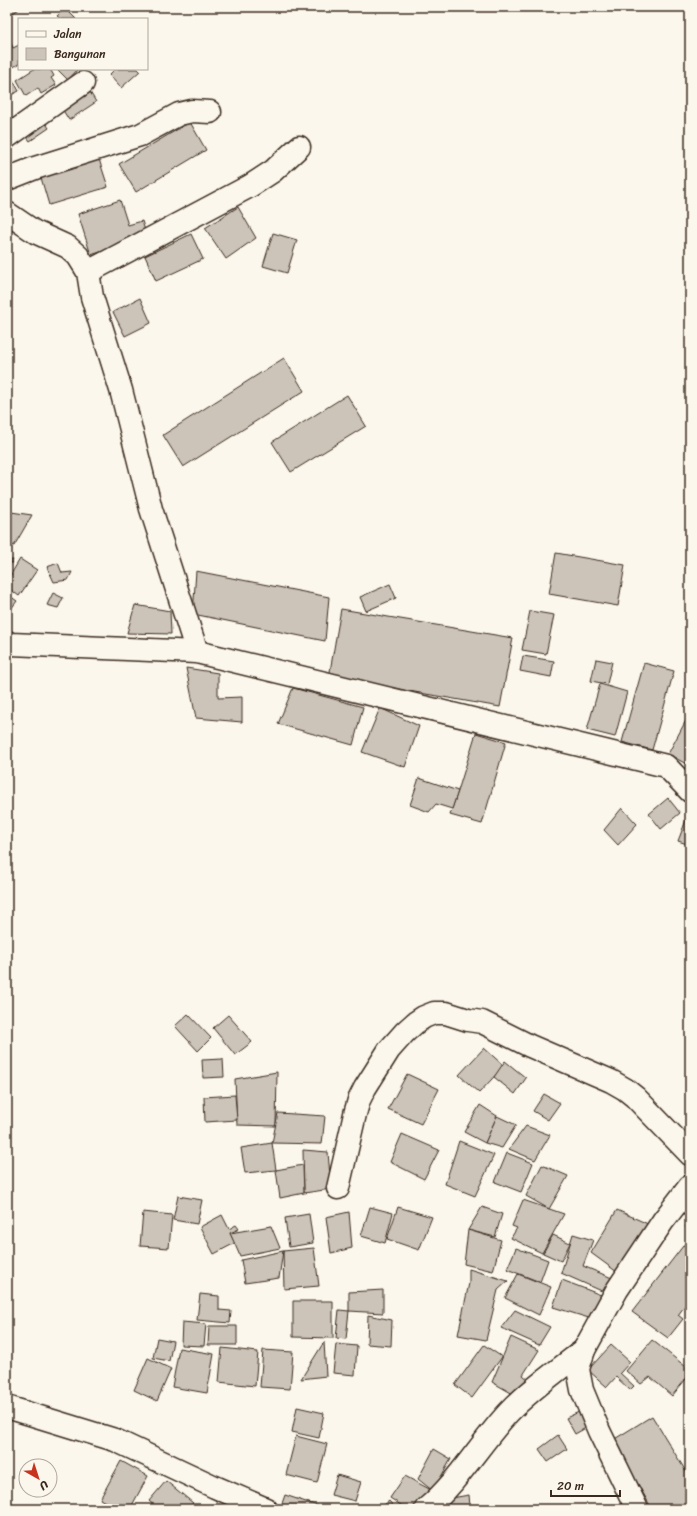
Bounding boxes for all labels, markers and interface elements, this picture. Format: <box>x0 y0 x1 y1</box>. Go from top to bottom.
legend <box>18 18 148 70</box>
text: Jalan <box>53 23 82 45</box>
text: Bangunan <box>54 43 106 65</box>
north arrow <box>18 1458 58 1498</box>
scale bar <box>551 1472 620 1498</box>
text: 20 m <box>557 1475 584 1497</box>
text: U <box>35 1476 53 1496</box>

